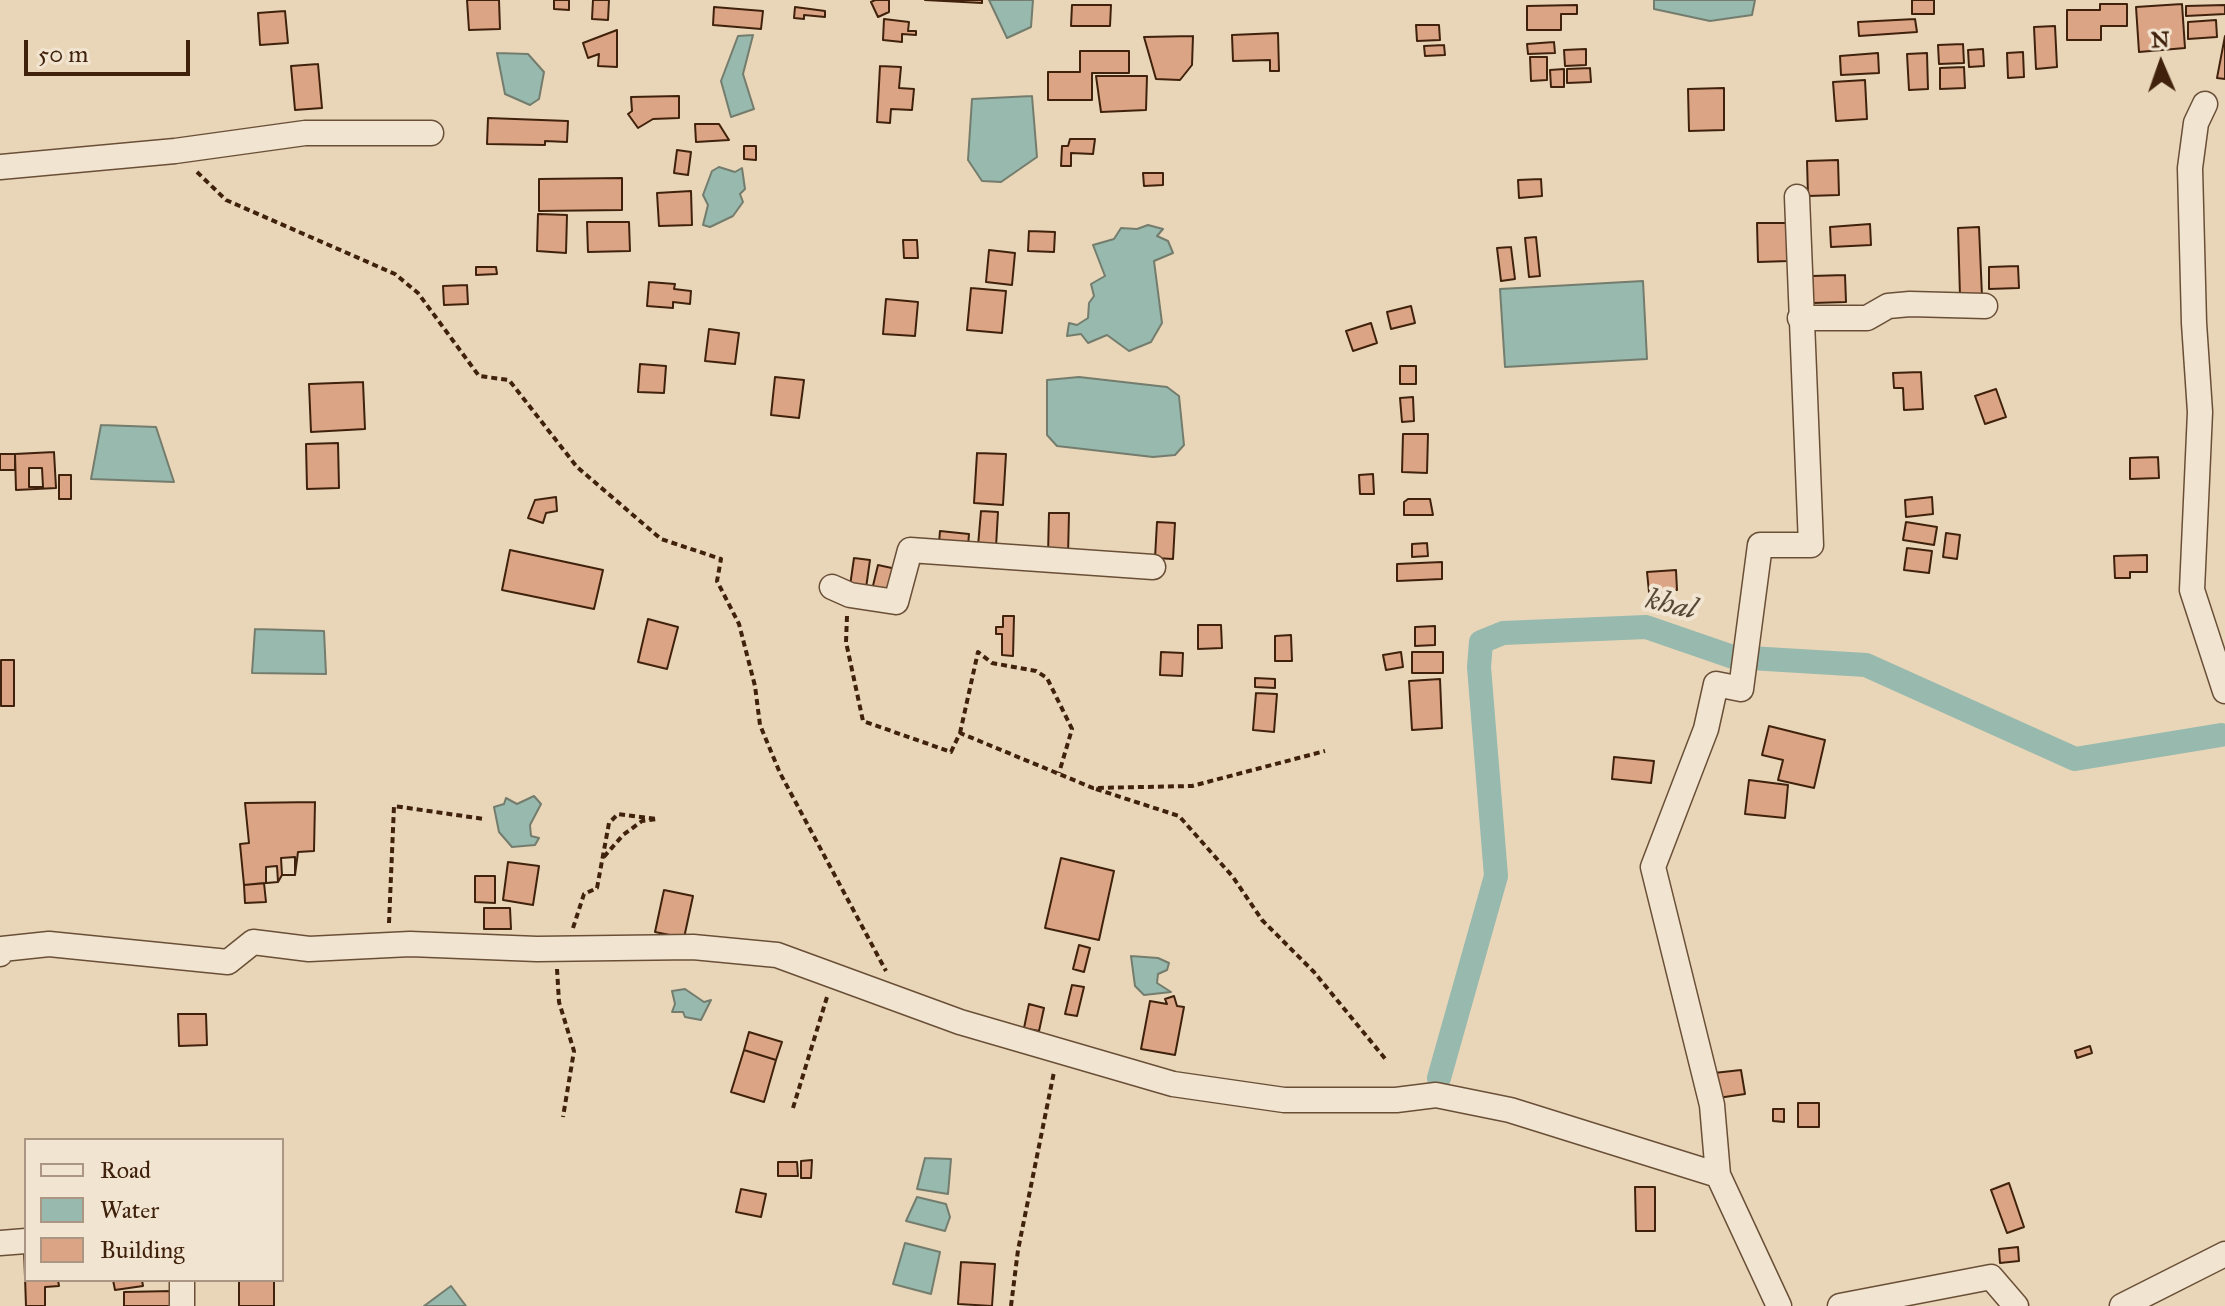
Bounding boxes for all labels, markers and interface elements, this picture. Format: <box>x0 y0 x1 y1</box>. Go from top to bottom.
scale bar <box>28 24 194 74</box>
north arrow <box>2121 24 2201 104</box>
text: N <box>2150 26 2170 53</box>
text: 50 m <box>38 39 88 69</box>
water label: khal <box>1642 583 1700 629</box>
legend <box>24 1138 284 1282</box>
text: Road <box>100 1155 151 1185</box>
text: Water <box>100 1195 159 1225</box>
text: Building <box>100 1235 185 1265</box>

